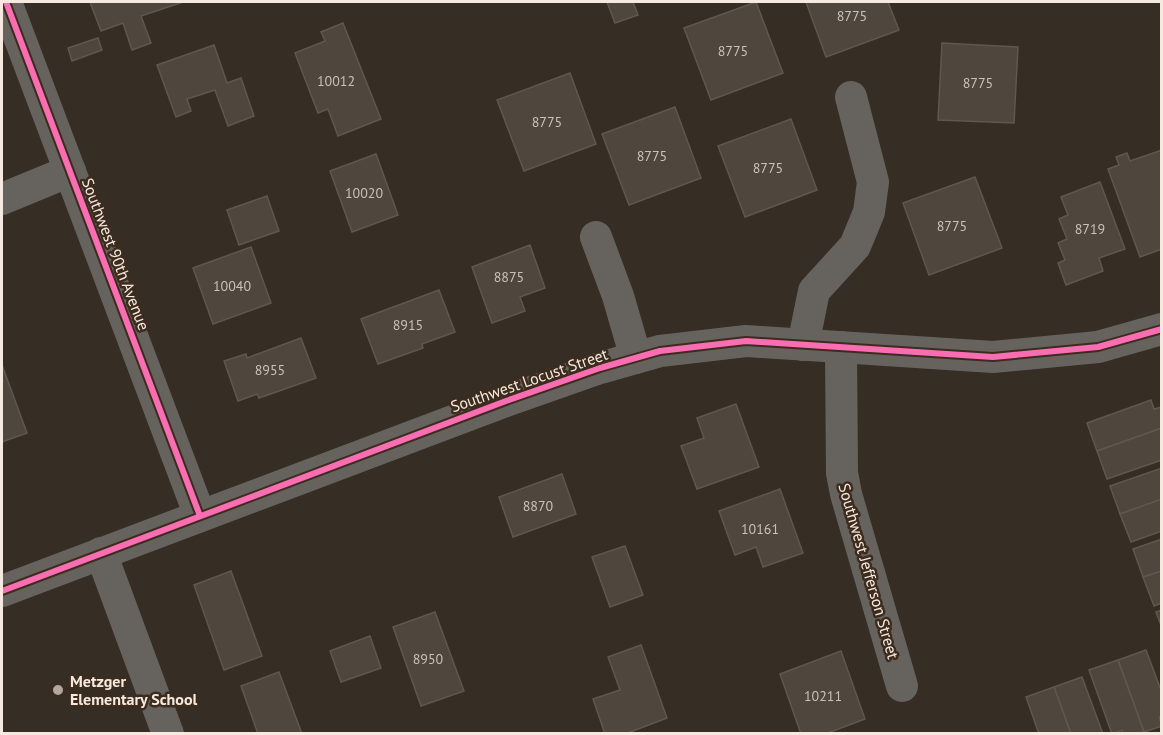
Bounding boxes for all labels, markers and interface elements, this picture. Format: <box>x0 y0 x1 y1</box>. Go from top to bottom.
house number: 8775 <box>837 7 867 25</box>
house number: 8775 <box>718 42 748 60</box>
house number: 10012 <box>317 72 355 90</box>
house number: 8775 <box>963 74 993 92</box>
house number: 8775 <box>532 113 562 131</box>
house number: 8775 <box>637 147 667 165</box>
house number: 8775 <box>753 159 783 177</box>
street label: Southwest 90th Avenue <box>78 175 154 333</box>
house number: 10020 <box>345 184 383 202</box>
house number: 8775 <box>937 217 967 235</box>
house number: 8719 <box>1075 220 1105 238</box>
house number: 8875 <box>494 268 524 286</box>
house number: 10040 <box>213 277 251 295</box>
house number: 8915 <box>393 316 423 334</box>
street label: Southwest Locust Street <box>448 343 611 416</box>
house number: 8955 <box>255 361 285 379</box>
street label: Southwest Jefferson Street <box>834 481 904 662</box>
house number: 8870 <box>523 497 554 515</box>
house number: 10161 <box>741 520 779 538</box>
house number: 8950 <box>413 650 444 668</box>
place label: Metzger Elementary School <box>70 671 197 709</box>
marker: Metzger Elementary School <box>51 683 65 697</box>
house number: 10211 <box>804 687 842 705</box>

